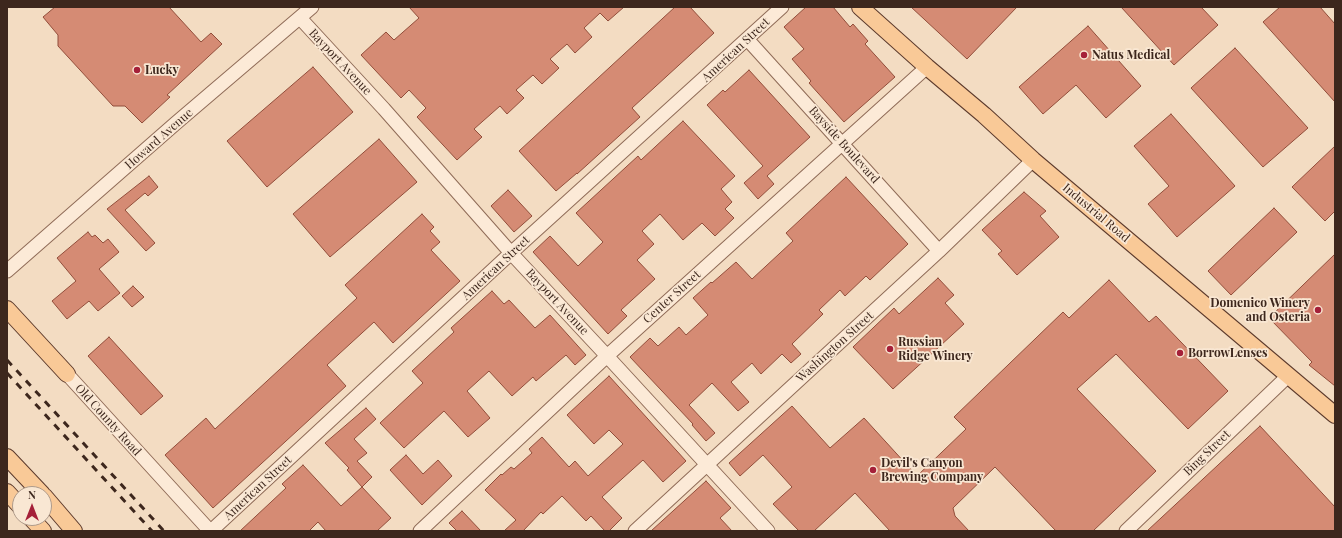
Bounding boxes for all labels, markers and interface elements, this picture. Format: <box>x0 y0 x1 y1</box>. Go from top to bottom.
street label: American Street <box>699 15 773 85</box>
street label: Bayport Avenue <box>306 26 374 98</box>
place label: Natus Medical <box>1092 48 1170 62</box>
marker: Natus Medical <box>1079 50 1089 60</box>
place label: Lucky <box>145 63 179 77</box>
marker: Lucky <box>132 65 142 75</box>
street label: Bayside Boulevard <box>806 104 882 186</box>
street label: Howard Avenue <box>122 106 196 172</box>
street label: Industrial Road <box>1059 181 1133 245</box>
street label: American Street <box>459 233 533 303</box>
street label: Bayport Avenue <box>523 266 591 338</box>
street label: Center Street <box>640 267 704 327</box>
place label: Domenico Winery and Osteria <box>1210 296 1310 324</box>
marker: Domenico Winery and Osteria <box>1313 305 1323 315</box>
street label: Washington Street <box>793 309 877 385</box>
place label: Russian Ridge Winery <box>898 335 973 363</box>
marker: Russian Ridge Winery <box>885 344 895 354</box>
place label: BorrowLenses <box>1188 346 1268 360</box>
marker: BorrowLenses <box>1175 348 1185 358</box>
street label: Old County Road <box>72 381 144 459</box>
street label: Bing Street <box>1181 427 1233 479</box>
street label: American Street <box>221 453 295 523</box>
place label: Devil's Canyon Brewing Company <box>881 456 983 484</box>
marker: Devil's Canyon Brewing Company <box>868 465 878 475</box>
north arrow <box>12 486 52 526</box>
text: N <box>28 487 36 502</box>

